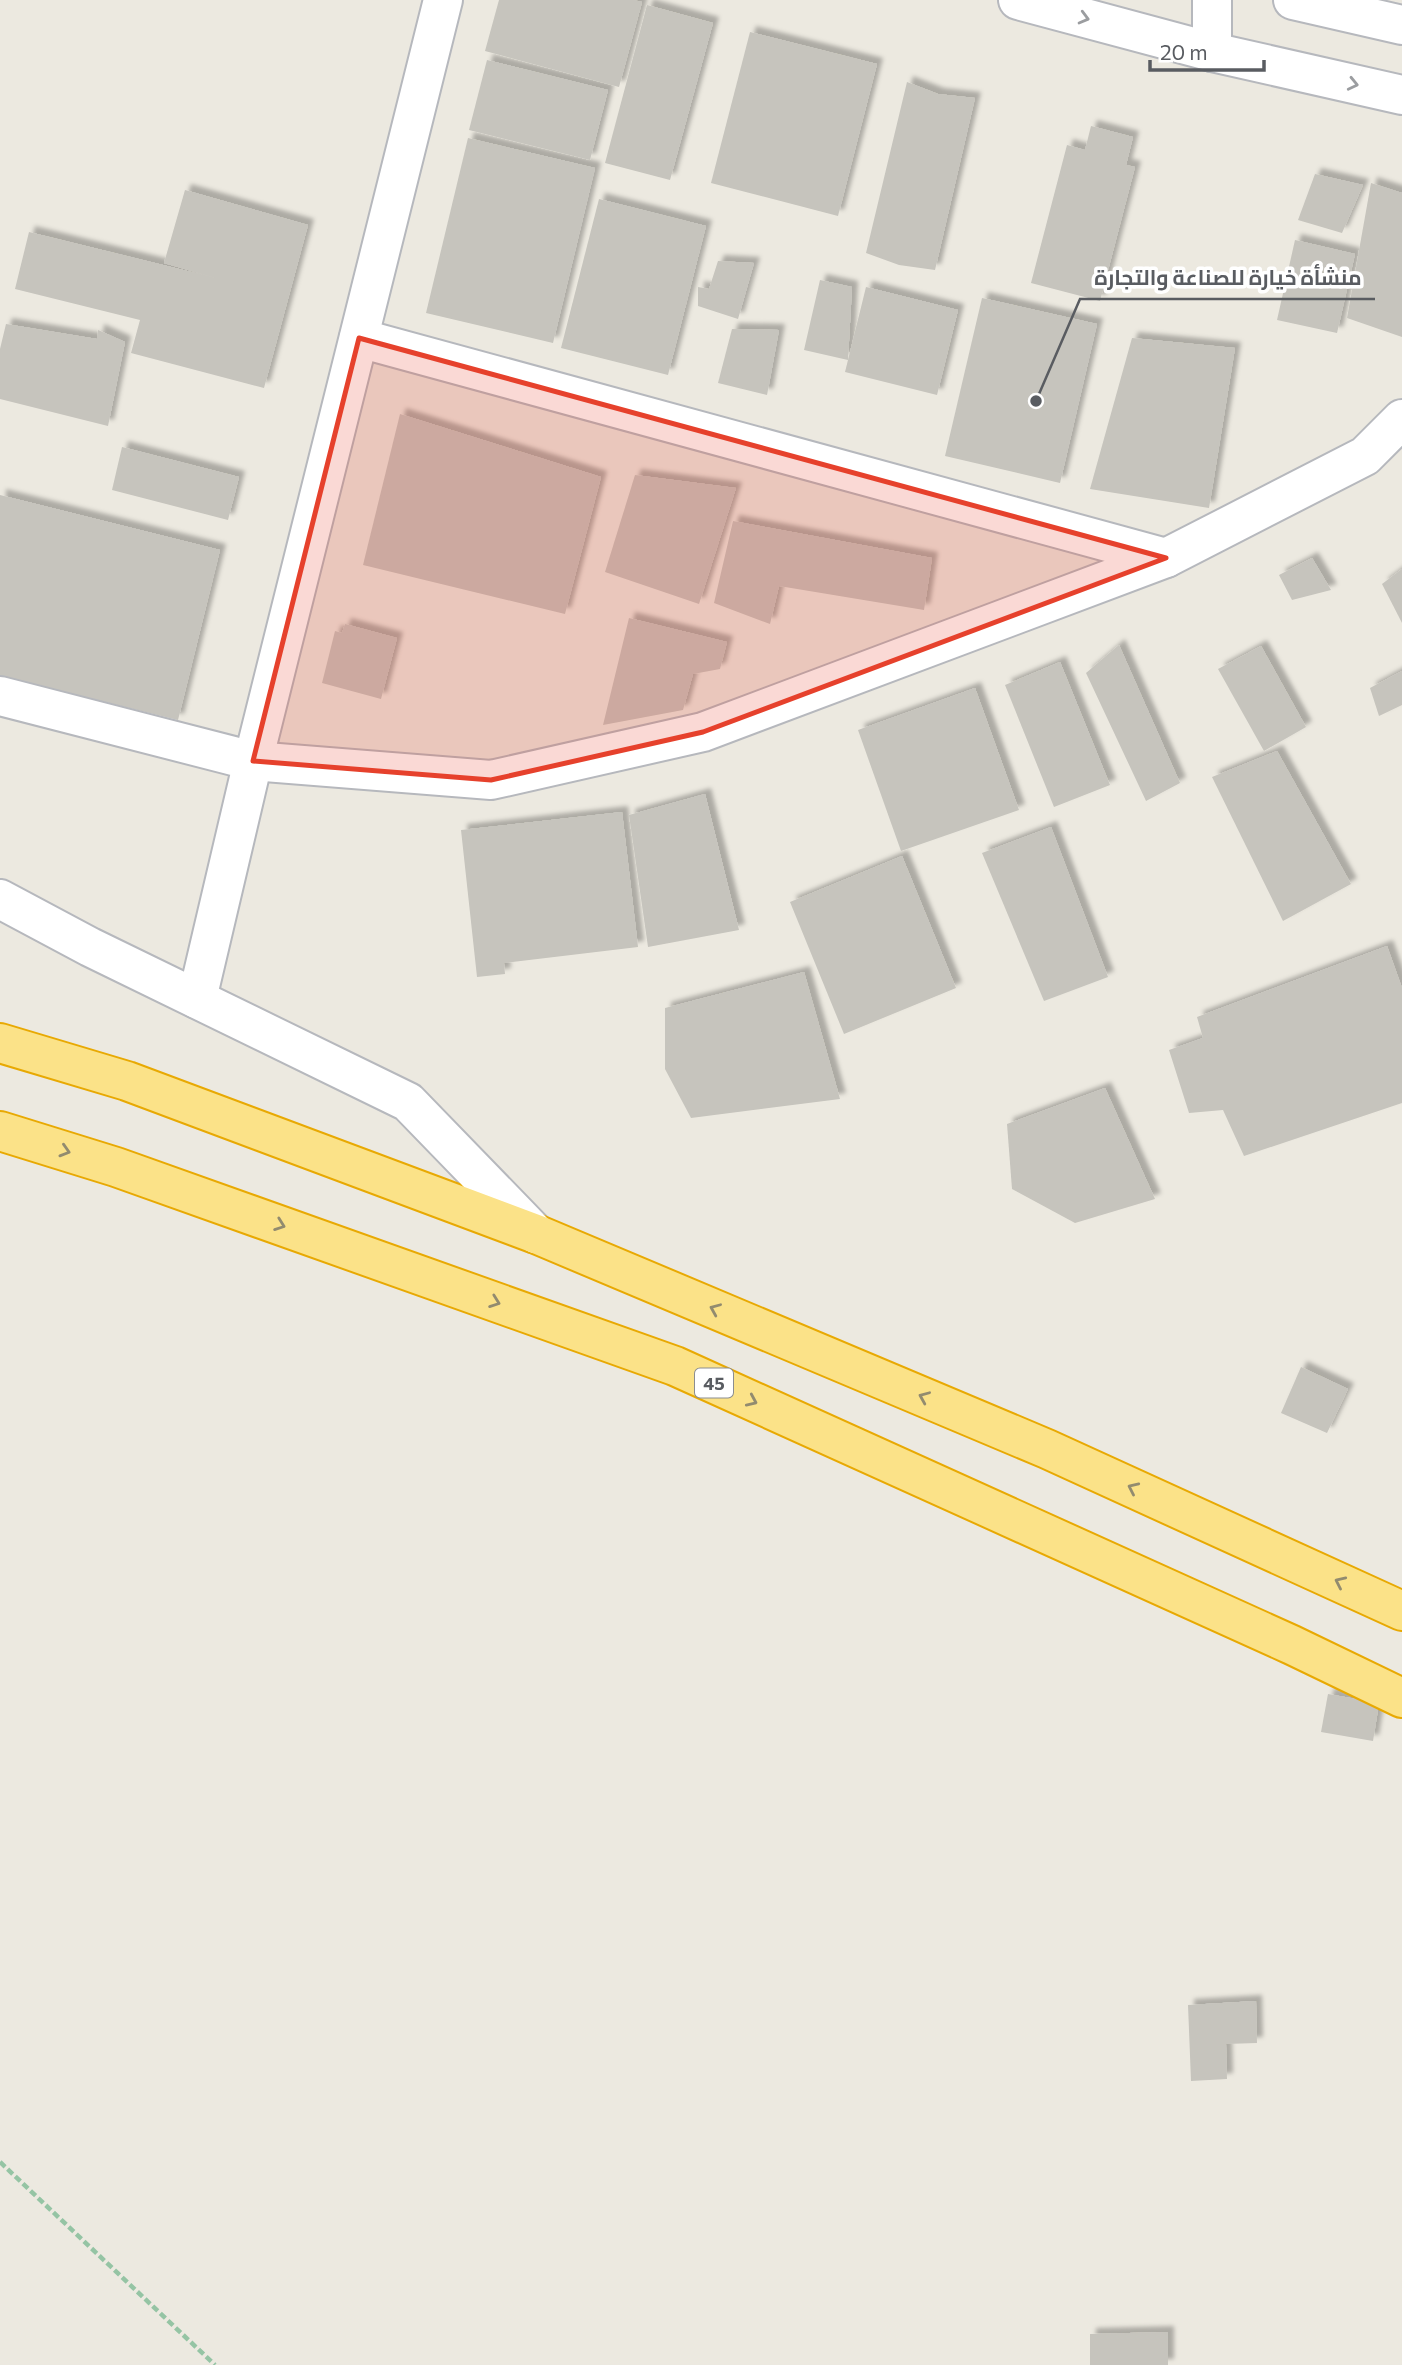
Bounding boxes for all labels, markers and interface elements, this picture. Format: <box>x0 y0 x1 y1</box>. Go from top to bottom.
one-way arrow <box>1078 9 1090 24</box>
scale bar <box>1150 28 1264 72</box>
text: 20 m <box>1160 39 1208 64</box>
one-way arrow <box>1347 75 1359 90</box>
callout: منشأة خيارة للصناعة والتجارة <box>1080 257 1375 299</box>
text: منشأة خيارة للصناعة والتجارة <box>1094 264 1362 291</box>
one-way arrow <box>59 1143 71 1158</box>
one-way arrow <box>274 1217 286 1231</box>
one-way arrow <box>488 1294 500 1308</box>
one-way arrow <box>709 1303 722 1317</box>
road number: 45 <box>695 1368 733 1398</box>
one-way arrow <box>919 1391 932 1405</box>
one-way arrow <box>745 1393 758 1407</box>
one-way arrow <box>1128 1482 1140 1496</box>
one-way arrow <box>1335 1576 1347 1590</box>

